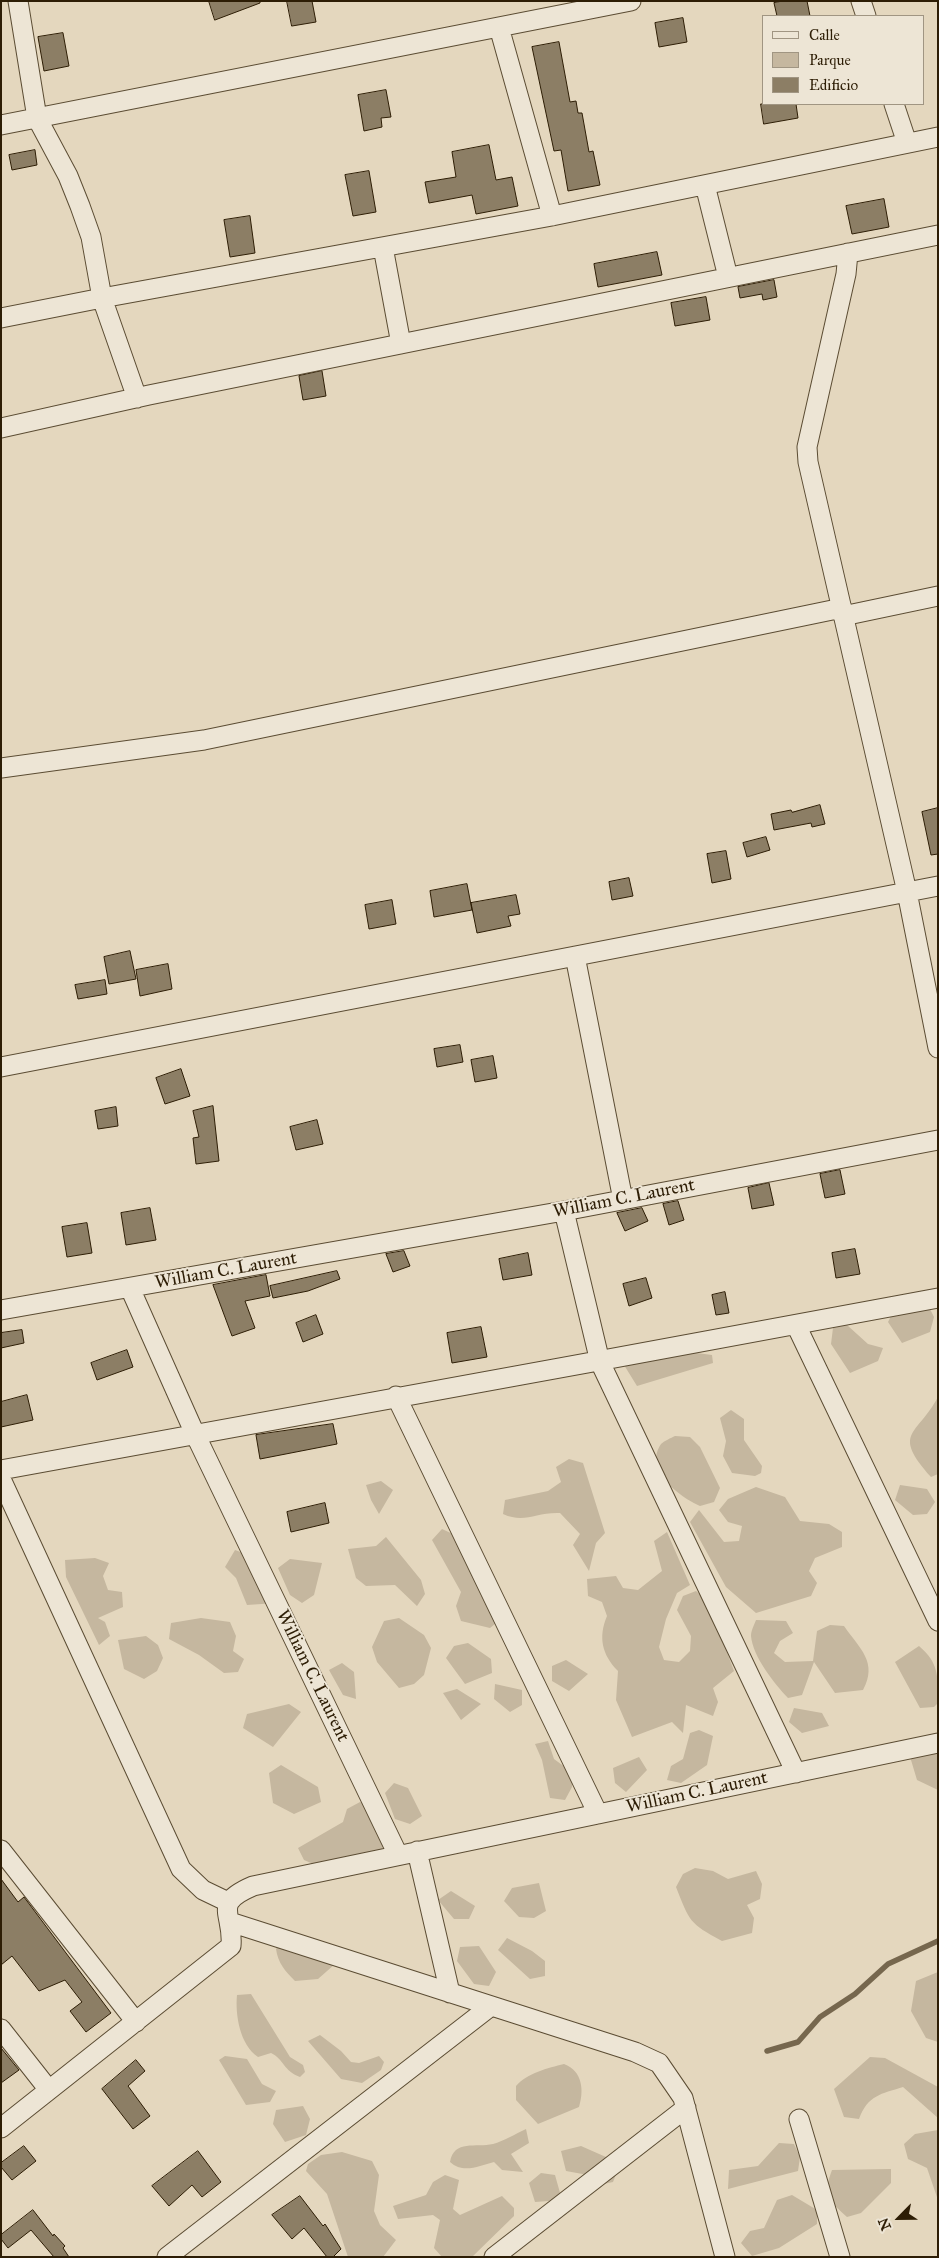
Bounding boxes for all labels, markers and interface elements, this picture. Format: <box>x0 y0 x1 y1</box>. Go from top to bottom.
legend <box>762 15 924 105</box>
text: Calle <box>809 26 840 44</box>
text: Parque <box>809 51 851 69</box>
text: Edificio <box>809 76 858 94</box>
street label: William C. Laurent <box>551 1175 697 1223</box>
street label: William C. Laurent <box>153 1248 299 1294</box>
street label: William C. Laurent <box>271 1607 353 1745</box>
street label: William C. Laurent <box>624 1767 770 1819</box>
north arrow <box>874 2193 924 2243</box>
text: N <box>875 2215 895 2233</box>

